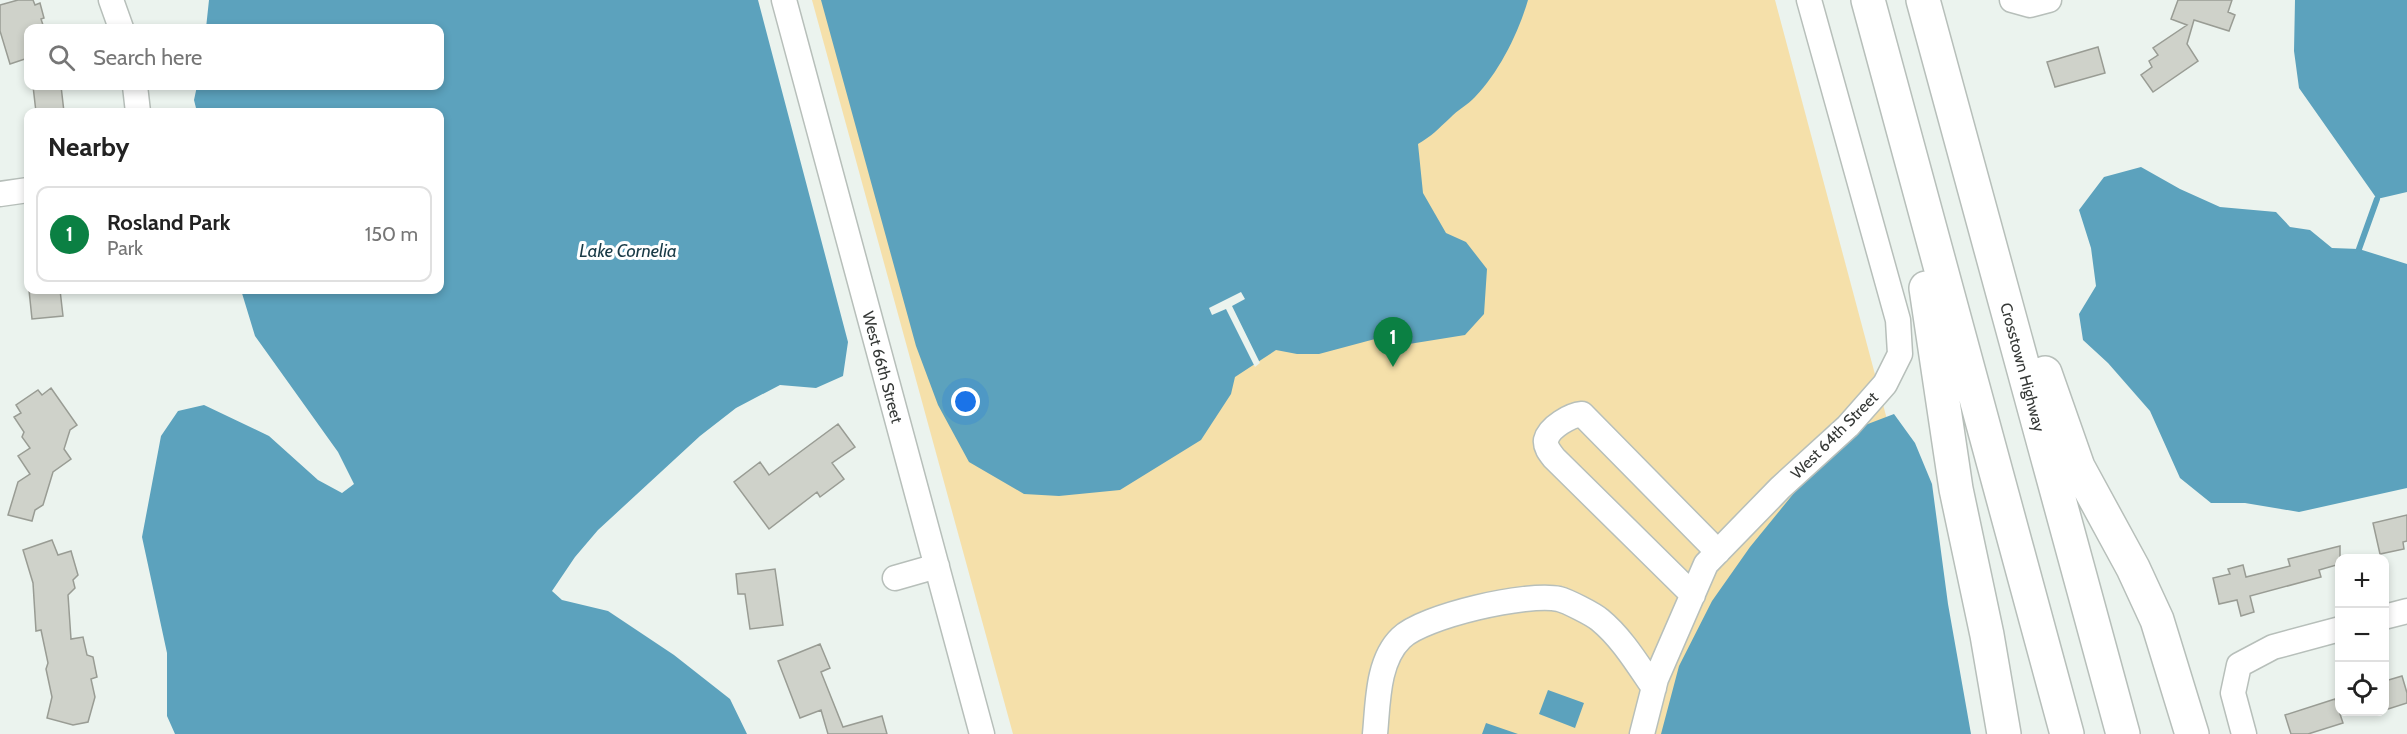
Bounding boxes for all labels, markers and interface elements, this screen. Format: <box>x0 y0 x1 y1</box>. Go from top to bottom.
search box <box>24 24 444 90</box>
icon: search <box>45 41 78 74</box>
text: Search here <box>93 44 202 71</box>
text: Nearby <box>48 131 129 163</box>
text: Rosland Park <box>107 209 230 236</box>
text: 1 <box>66 222 73 246</box>
text: 150 m <box>365 222 418 246</box>
text: Park <box>107 236 143 260</box>
water label: Lake Cornelia <box>579 240 677 262</box>
street label: Crosstown Highway <box>1996 300 2049 434</box>
street label: West 66th Street <box>858 309 907 426</box>
pin: 1 <box>1374 318 1412 367</box>
your location <box>951 387 980 416</box>
street label: West 64th Street <box>1787 387 1882 483</box>
map controls <box>2335 554 2389 716</box>
button: + <box>2335 554 2389 608</box>
button: − <box>2335 608 2389 662</box>
button: locate <box>2335 662 2389 716</box>

